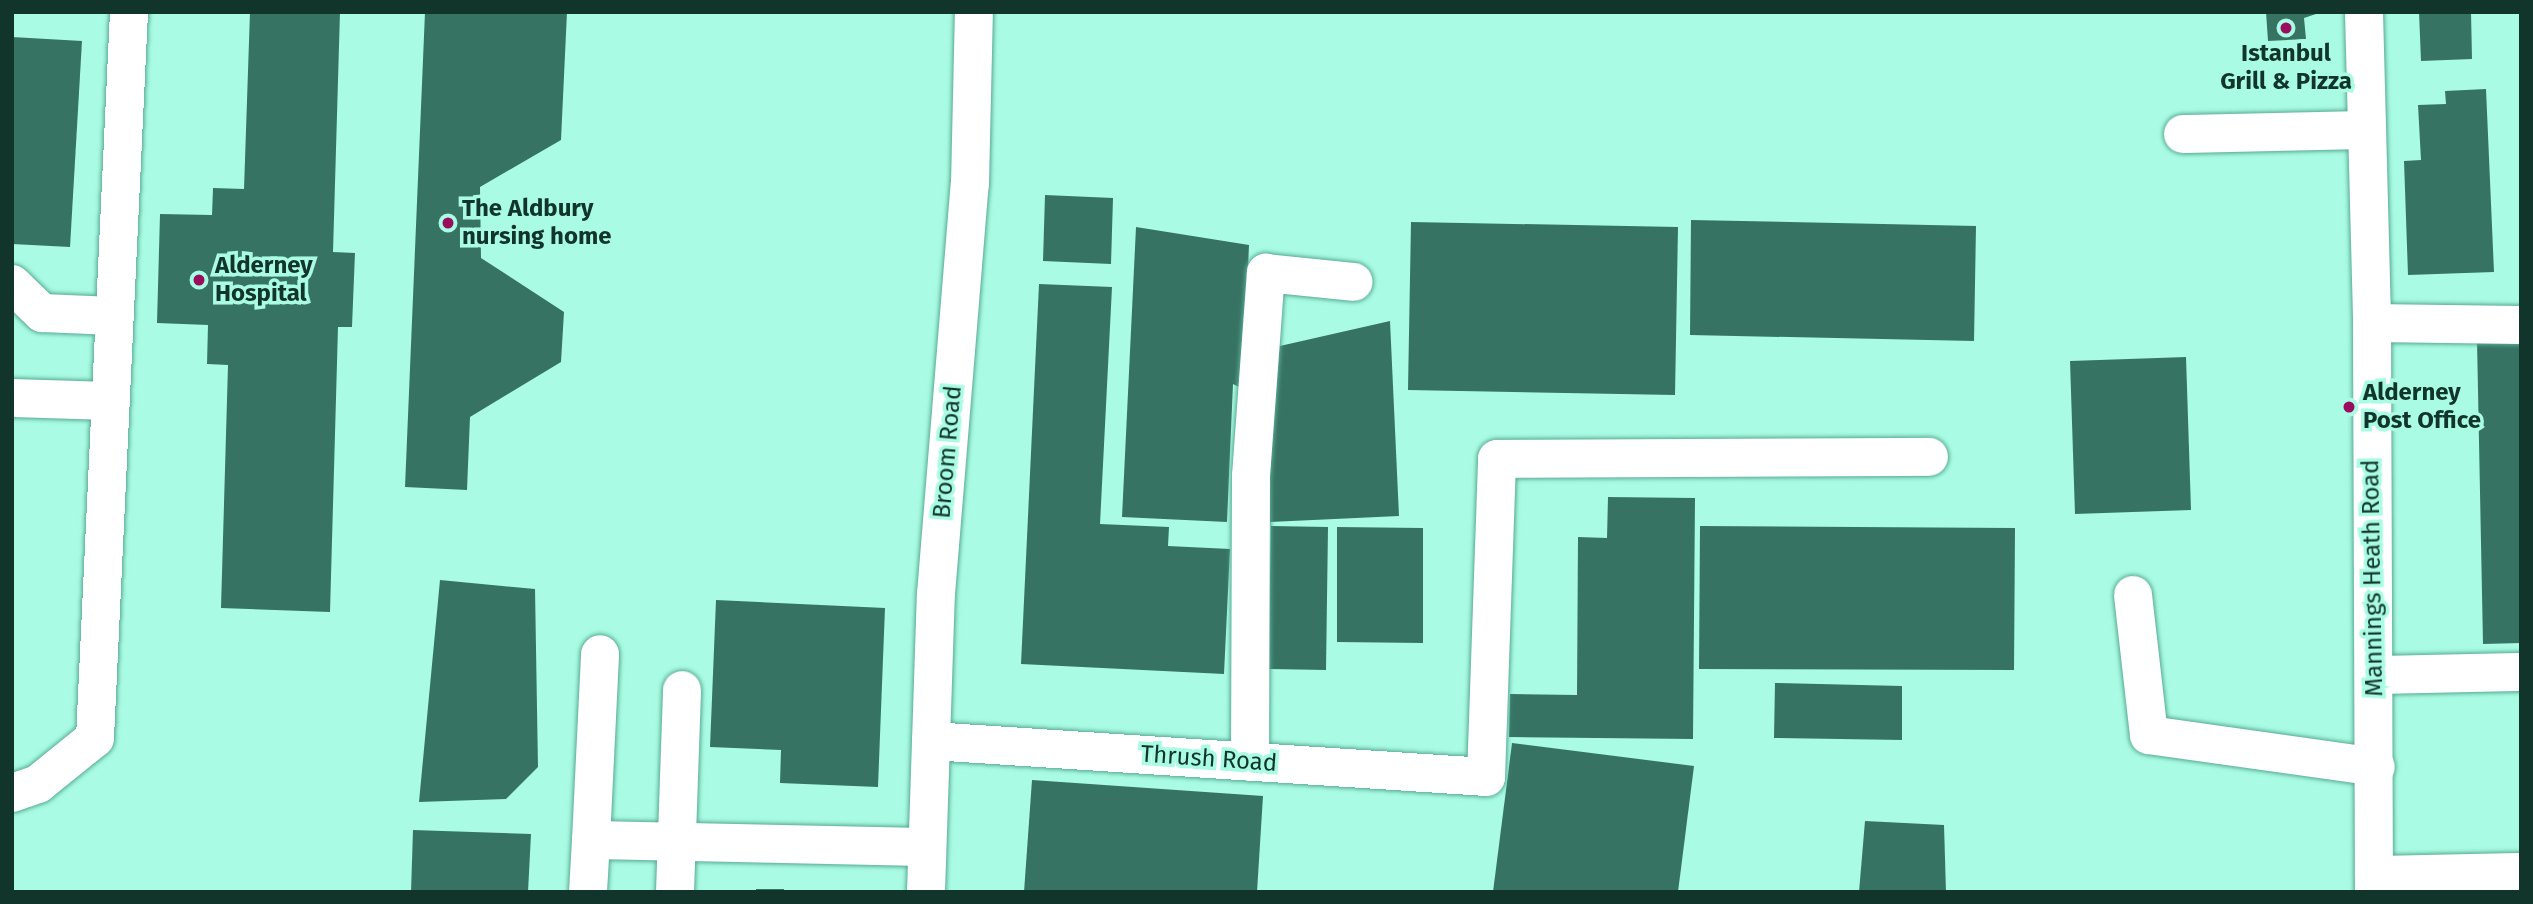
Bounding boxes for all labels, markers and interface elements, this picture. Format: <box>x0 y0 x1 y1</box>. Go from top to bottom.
marker: Istanbul Grill & Pizza <box>2278 20 2294 36</box>
place label: Istanbul Grill & Pizza <box>2220 40 2352 96</box>
place label: The Aldbury nursing home <box>462 195 611 251</box>
marker: The Aldbury nursing home <box>440 215 456 231</box>
place label: Alderney Hospital <box>215 252 313 308</box>
marker: Alderney Hospital <box>189 270 209 290</box>
place label: Alderney Post Office <box>2363 379 2481 435</box>
street label: Broom Road <box>928 384 968 520</box>
marker: Alderney Post Office <box>2341 399 2357 415</box>
street label: Mannings Heath Road <box>2357 459 2389 697</box>
street label: Thrush Road <box>1140 740 1278 778</box>

